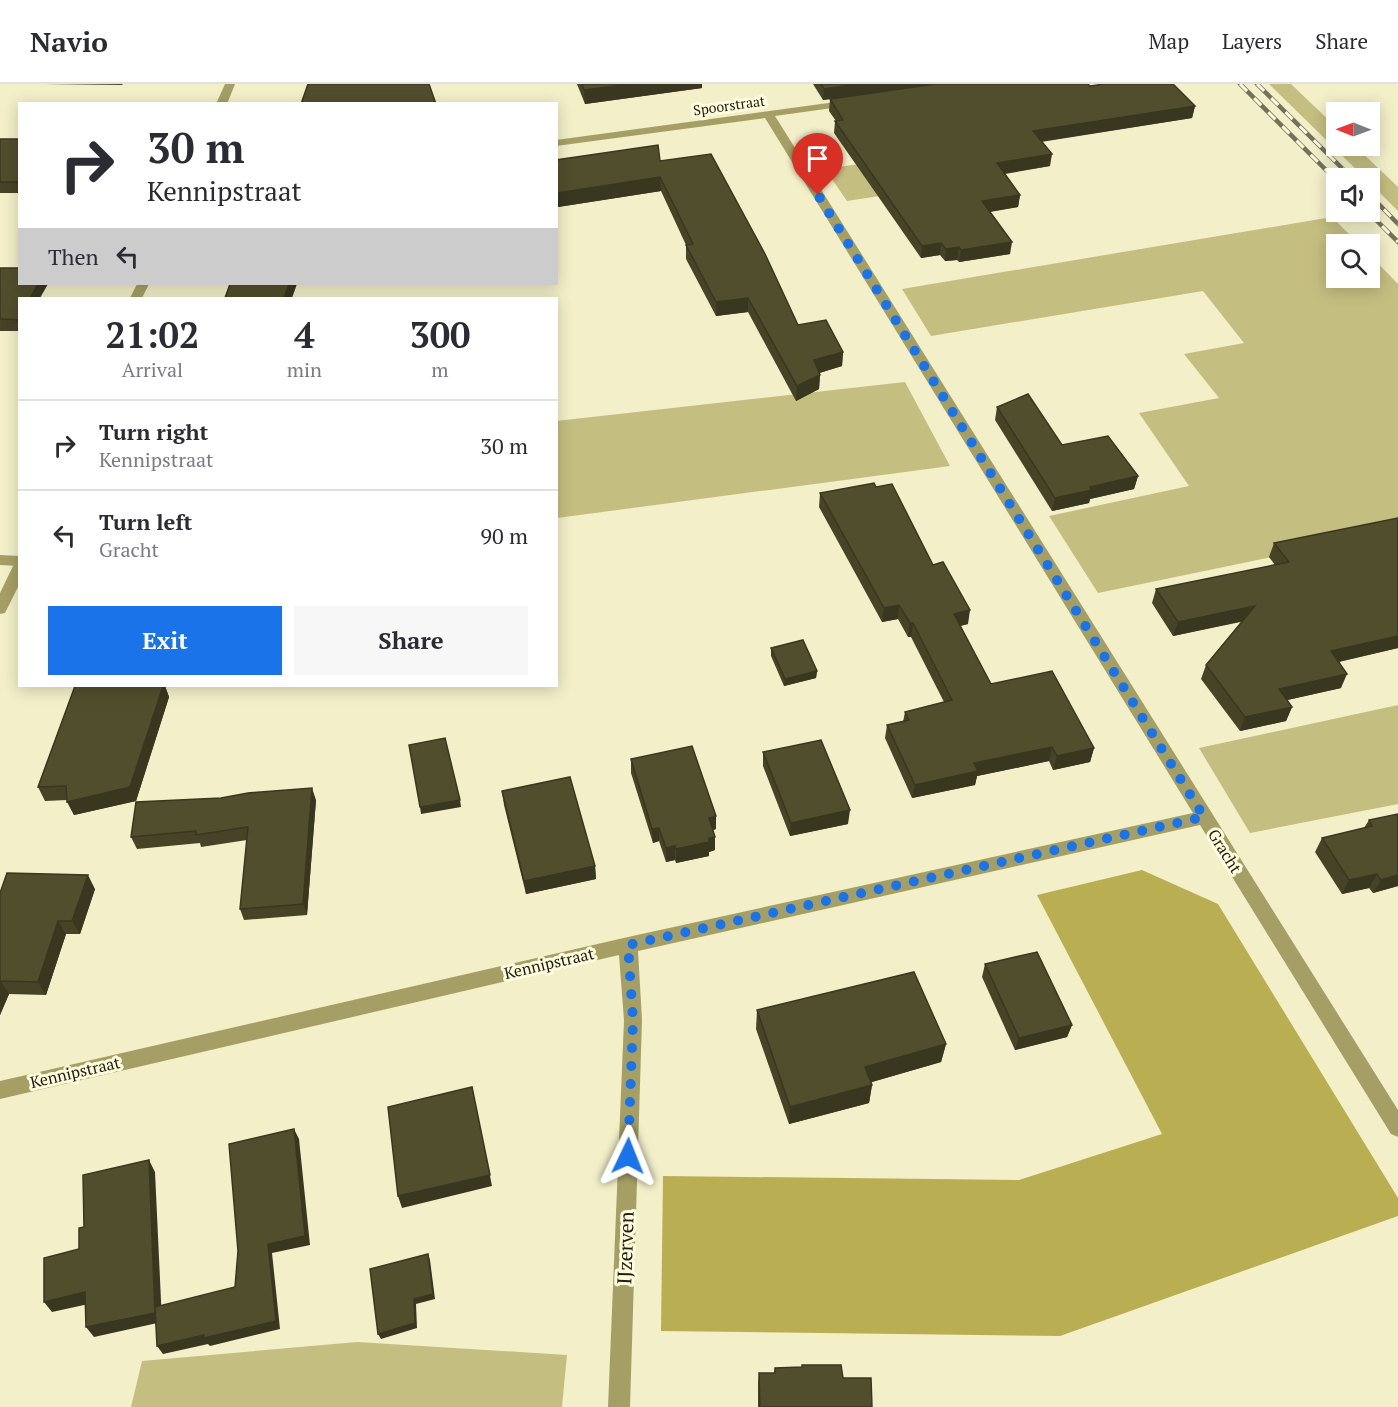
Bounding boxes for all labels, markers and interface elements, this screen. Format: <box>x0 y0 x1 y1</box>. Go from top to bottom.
text: Navio <box>30 23 108 60</box>
text: Map <box>1148 27 1189 55</box>
text: Layers <box>1222 27 1282 55</box>
text: Share <box>1315 27 1368 55</box>
street label: Spoorstraat <box>692 90 767 119</box>
north arrow <box>1326 102 1380 156</box>
map controls <box>1326 102 1380 288</box>
text: 30 m <box>147 119 245 175</box>
icon: right <box>48 126 126 204</box>
pin <box>792 133 843 195</box>
icon: arrive <box>801 142 834 175</box>
button: sound <box>1326 168 1380 222</box>
text: Kennipstraat <box>147 173 302 209</box>
button: search <box>1326 234 1380 288</box>
icon: left <box>111 240 144 273</box>
text: Then <box>48 242 99 271</box>
text: 21:02 <box>106 311 199 358</box>
text: 4 <box>294 311 315 358</box>
text: 300 <box>409 311 470 358</box>
text: Arrival <box>122 356 183 383</box>
text: min <box>287 356 322 383</box>
text: m <box>431 356 449 383</box>
text: Turn right <box>99 417 208 446</box>
icon: right <box>48 429 81 462</box>
text: 30 m <box>480 431 528 460</box>
text: Kennipstraat <box>99 446 214 473</box>
text: Turn left <box>99 507 192 536</box>
icon: left <box>48 519 81 552</box>
text: 90 m <box>480 521 528 550</box>
text: Gracht <box>99 536 159 563</box>
button: Exit <box>48 606 282 675</box>
button: Share <box>294 606 528 675</box>
street label: Gracht <box>1203 825 1247 877</box>
street label: Kennipstraat <box>502 942 596 984</box>
street label: Kennipstraat <box>28 1051 122 1093</box>
position arrow <box>596 1124 660 1188</box>
street label: IJzerven <box>610 1211 640 1285</box>

